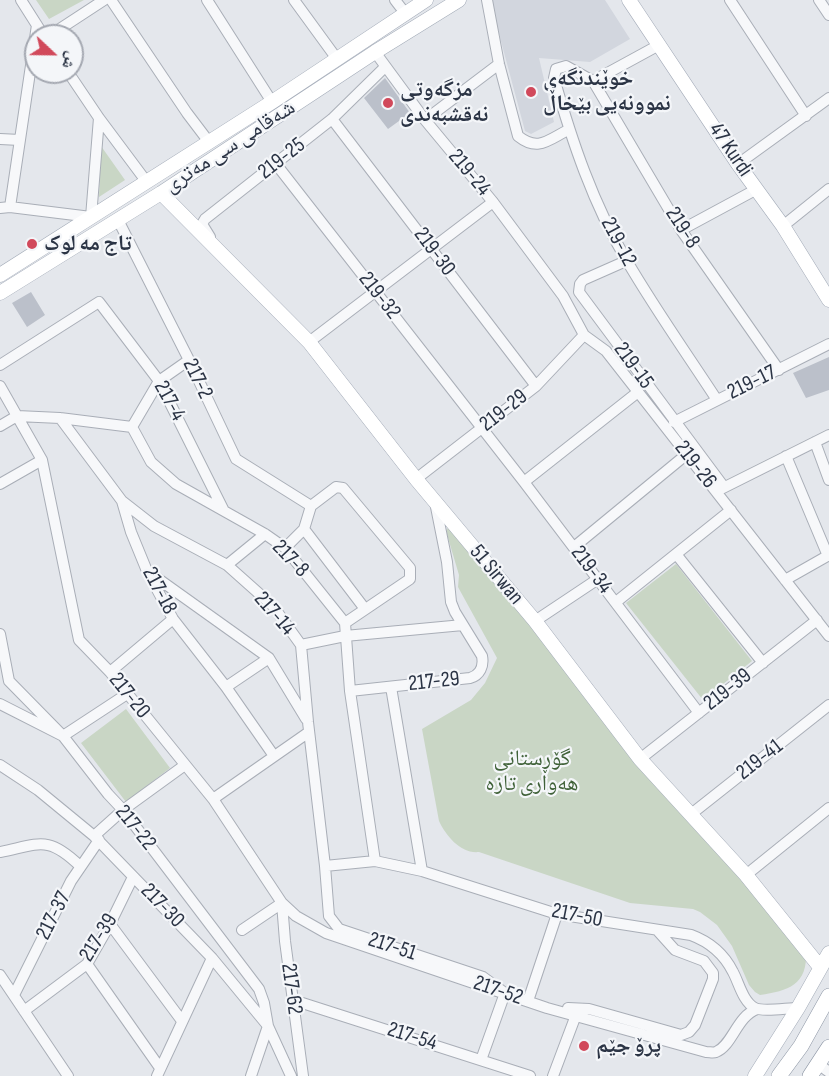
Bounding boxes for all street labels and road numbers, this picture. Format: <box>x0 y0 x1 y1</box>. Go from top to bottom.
street label: شەقامی سی مەتری <box>160 95 300 199</box>
street label: 47 Kurdi <box>702 118 758 182</box>
street label: 219-25 <box>253 132 311 186</box>
street label: 219-24 <box>442 144 496 202</box>
street label: 219-8 <box>659 202 705 254</box>
street label: 219-12 <box>594 213 642 271</box>
street label: 219-30 <box>407 223 461 281</box>
street label: 219-32 <box>352 267 406 325</box>
street label: 219-15 <box>607 338 659 394</box>
street label: 217-2 <box>176 354 218 404</box>
street label: 219-17 <box>723 360 781 406</box>
street label: 217-4 <box>147 376 191 426</box>
street label: 219-29 <box>475 384 533 438</box>
street label: 219-26 <box>668 436 722 494</box>
street label: 217-8 <box>266 535 314 583</box>
street label: 51 Sirwan <box>463 540 529 610</box>
street label: 219-34 <box>564 541 618 599</box>
street label: 217-18 <box>136 563 182 619</box>
street label: 217-14 <box>248 587 300 641</box>
street label: 219-39 <box>699 663 757 717</box>
street label: 217-29 <box>407 666 461 698</box>
street label: 217-20 <box>103 668 155 724</box>
street label: 219-41 <box>732 734 788 786</box>
street label: 217-22 <box>109 800 161 856</box>
street label: 217-30 <box>135 878 189 934</box>
street label: 217-37 <box>31 887 77 945</box>
street label: 217-50 <box>549 898 605 934</box>
street label: 217-39 <box>74 909 124 967</box>
street label: 217-51 <box>365 927 419 967</box>
street label: 217-62 <box>274 962 308 1016</box>
street label: 217-52 <box>470 970 526 1012</box>
street label: 217-54 <box>384 1017 440 1057</box>

